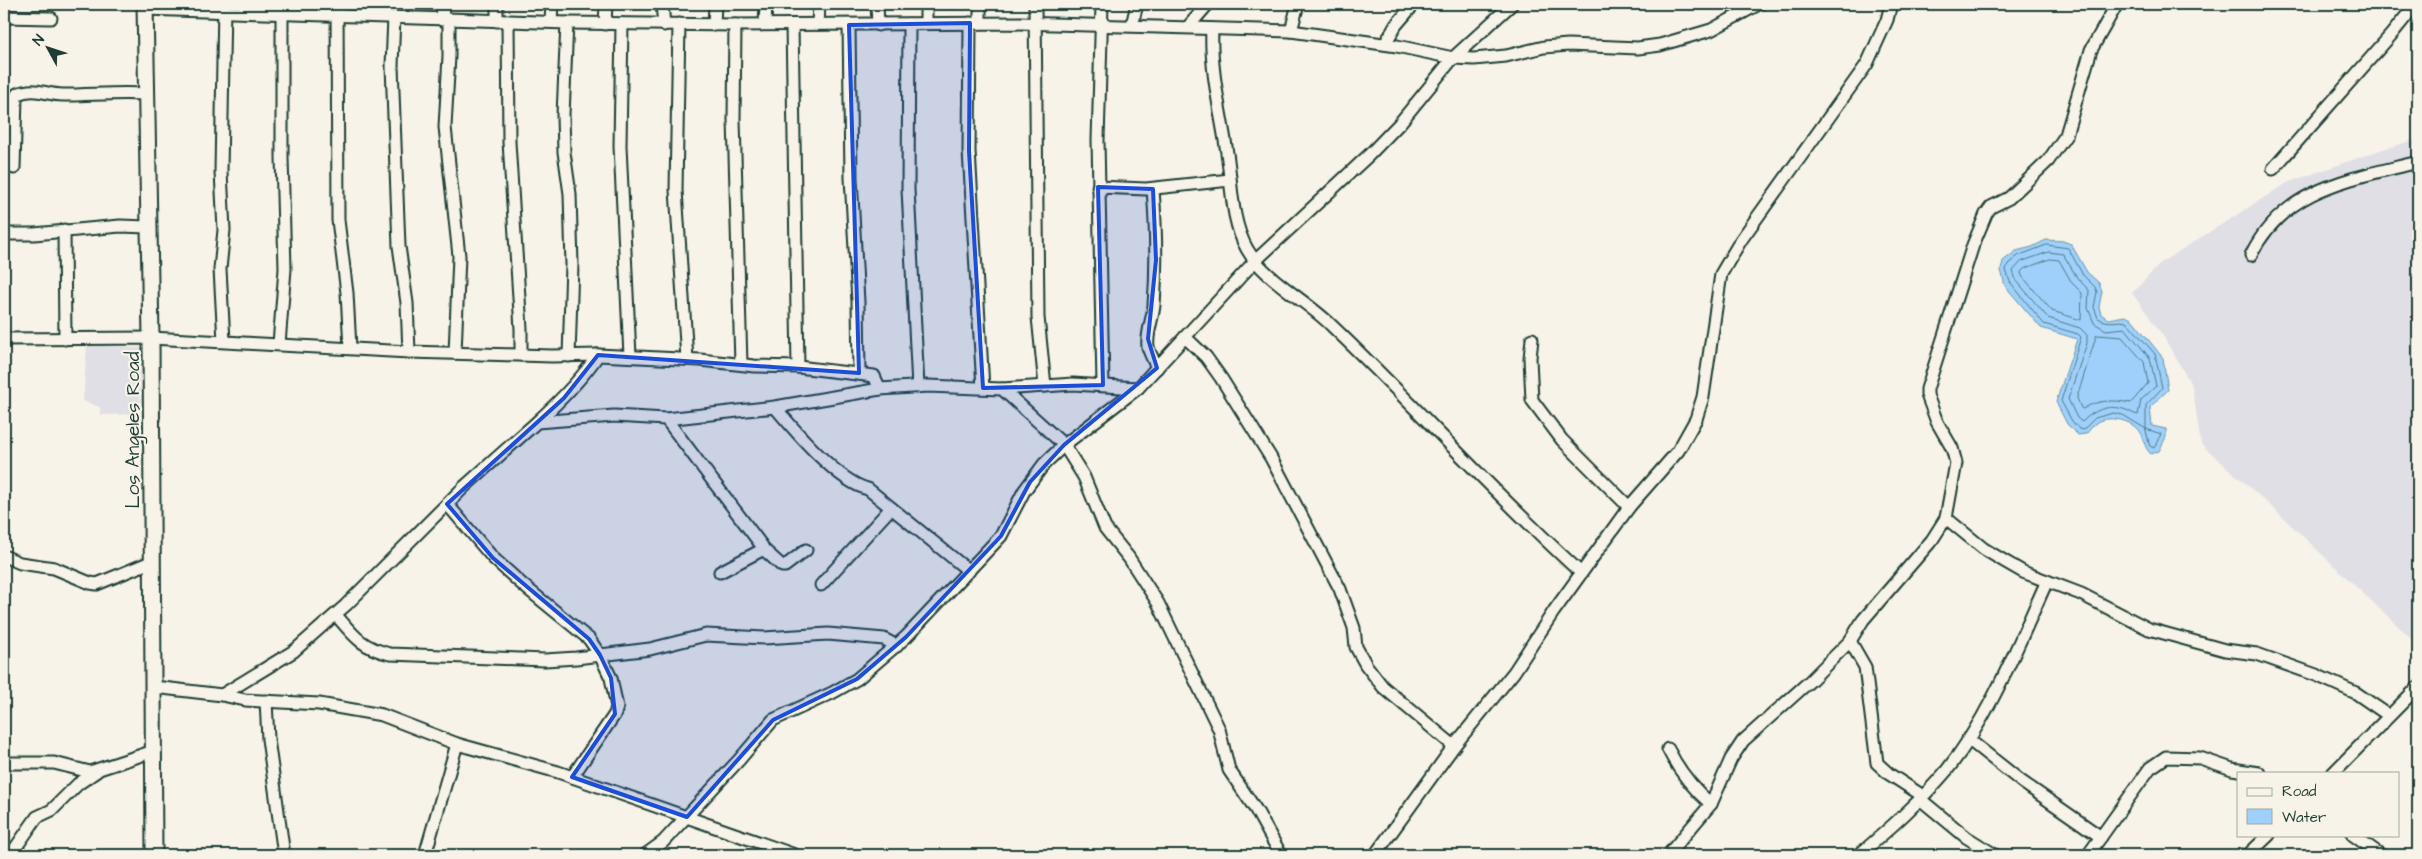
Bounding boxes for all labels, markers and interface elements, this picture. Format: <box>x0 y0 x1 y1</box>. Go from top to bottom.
north arrow <box>22 22 72 72</box>
text: N <box>28 30 49 50</box>
street label: Los Angeles Road <box>120 351 148 508</box>
legend <box>2237 772 2400 836</box>
text: Road <box>2282 781 2317 802</box>
text: Water <box>2282 807 2326 828</box>

